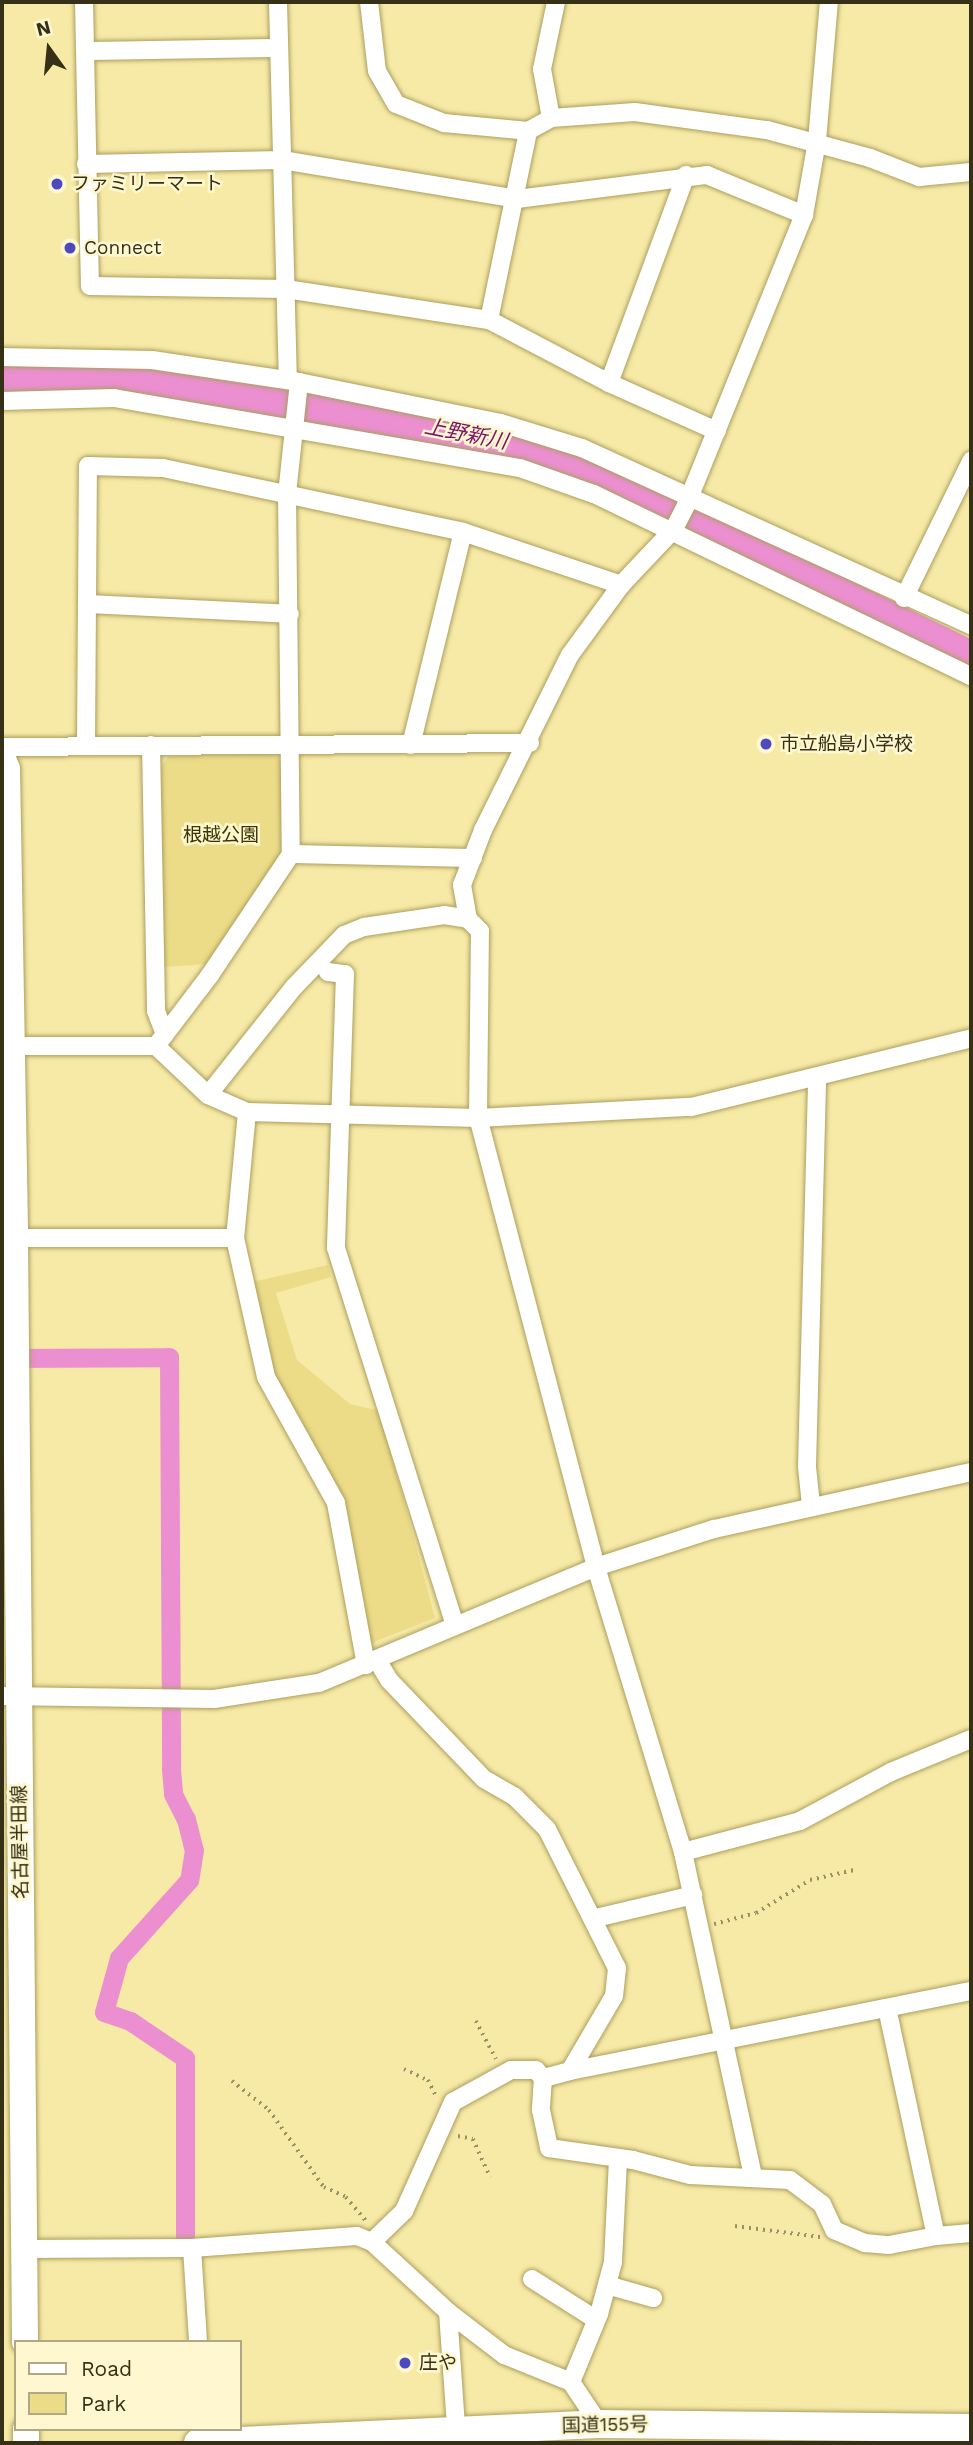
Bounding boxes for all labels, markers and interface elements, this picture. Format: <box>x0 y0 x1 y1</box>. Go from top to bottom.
north arrow <box>14 14 84 84</box>
text: N <box>34 15 53 41</box>
place label: ファミリーマート <box>71 173 223 195</box>
marker: ファミリーマート <box>49 176 65 192</box>
place label: Connect <box>84 237 162 259</box>
marker: Connect <box>62 240 78 256</box>
water label: 上野新川 <box>422 414 510 454</box>
place label: 市立船島小学校 <box>780 733 913 755</box>
marker: 市立船島小学校 <box>758 736 774 752</box>
park label: 根越公園 <box>183 824 259 846</box>
street label: 名古屋半田線 <box>8 1785 32 1899</box>
legend <box>14 2340 242 2431</box>
place label: 庄や <box>419 2352 457 2374</box>
marker: 庄や <box>397 2355 413 2371</box>
text: Road <box>81 2356 132 2381</box>
text: Park <box>81 2391 126 2416</box>
street label: 国道155号 <box>562 2413 648 2437</box>

